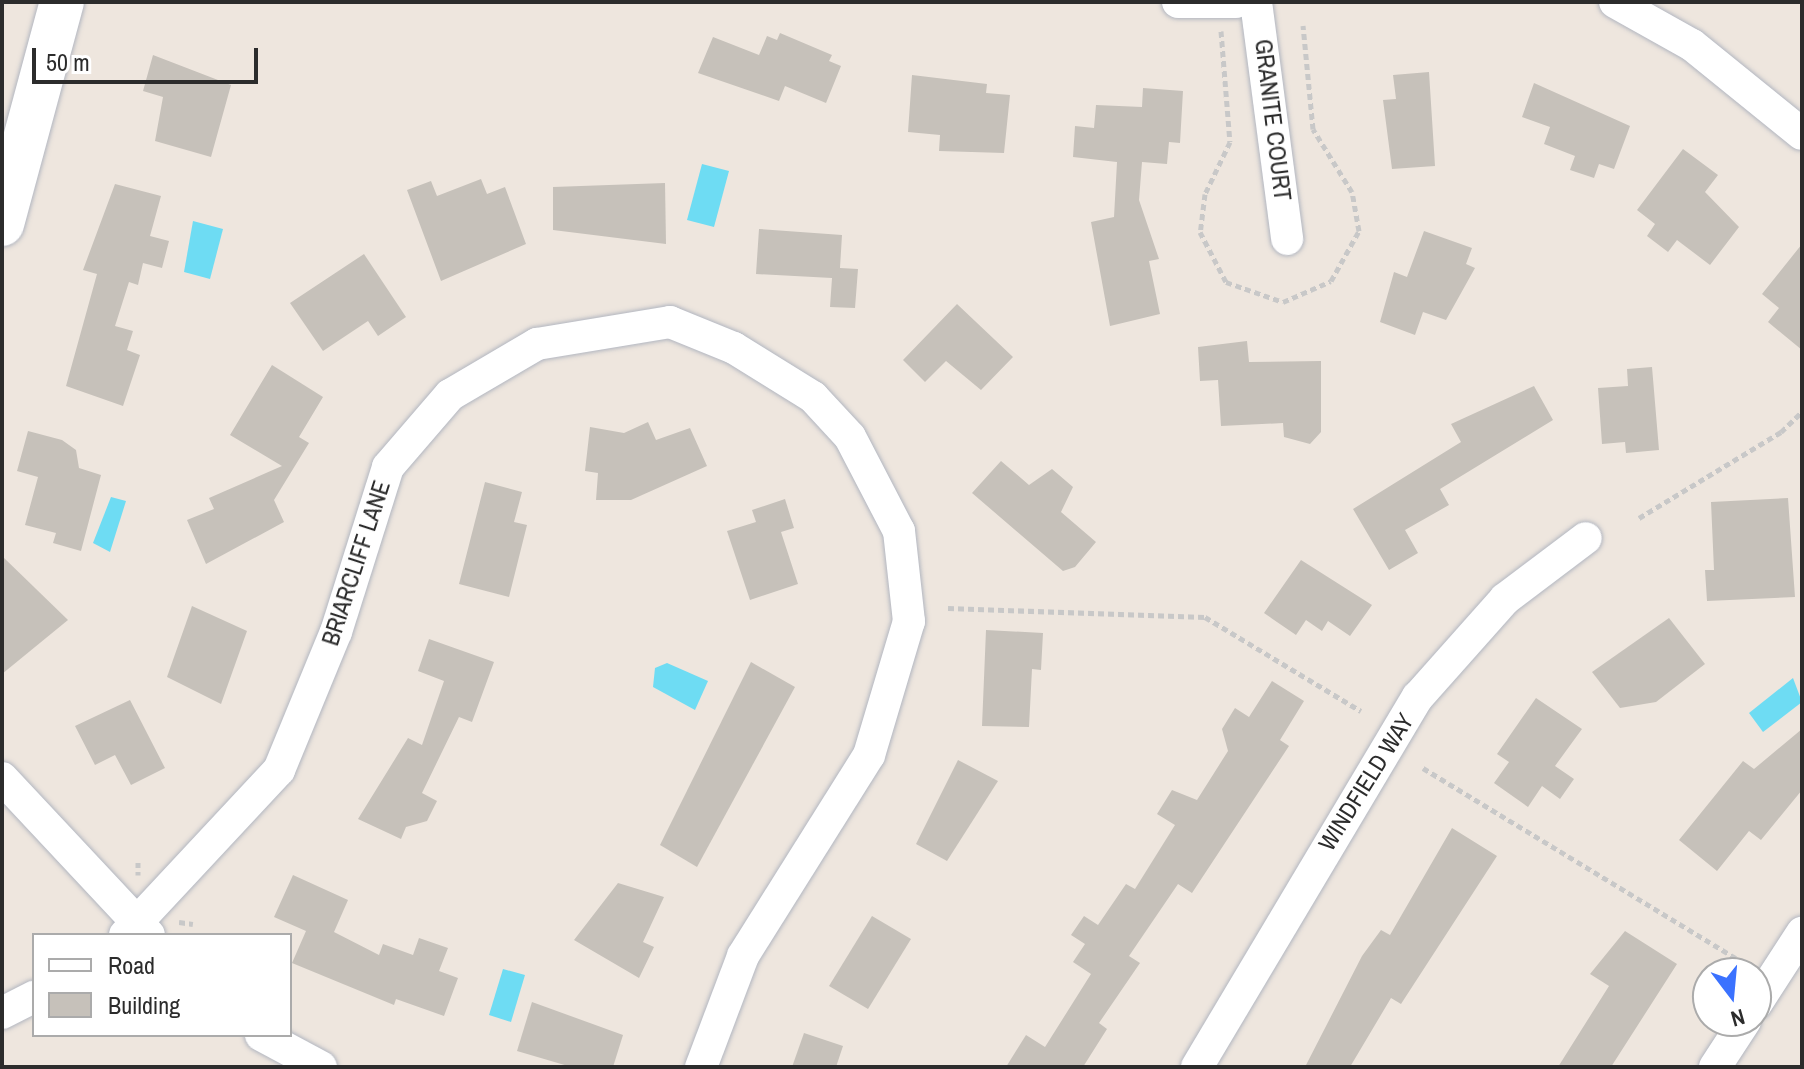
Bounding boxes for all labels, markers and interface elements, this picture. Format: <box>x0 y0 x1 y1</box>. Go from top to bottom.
scale bar <box>36 32 262 82</box>
street label: GRANITE COURT <box>1249 38 1297 202</box>
text: 50 m <box>46 46 90 78</box>
street label: BRIARCLIFF LANE <box>316 477 396 649</box>
street label: WINDFIELD WAY <box>1312 708 1420 856</box>
legend <box>32 933 292 1037</box>
text: Road <box>108 949 155 981</box>
north arrow <box>1692 957 1772 1037</box>
text: Building <box>108 989 180 1021</box>
text: N <box>1728 1002 1748 1034</box>

